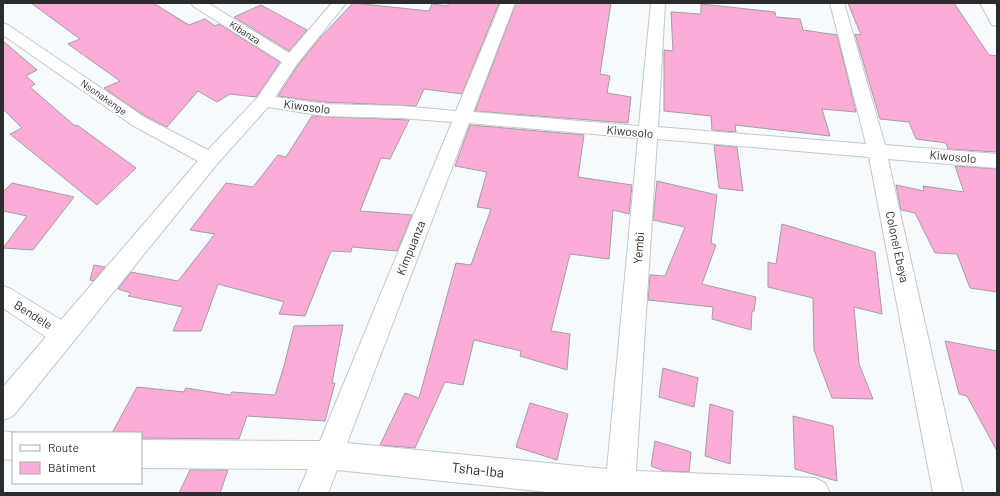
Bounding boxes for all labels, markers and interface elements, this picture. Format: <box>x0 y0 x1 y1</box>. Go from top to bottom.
street label: Kibanza <box>227 18 263 46</box>
street label: Nsonakenge <box>79 77 129 117</box>
street label: Kiwosolo <box>283 96 331 116</box>
street label: Kiwosolo <box>606 122 654 140</box>
street label: Kiwosolo <box>929 147 977 165</box>
street label: Colonel Ebeya <box>884 210 912 284</box>
street label: Kimpuanza <box>393 218 427 277</box>
street label: Yembi <box>630 231 646 264</box>
street label: Bendele <box>12 297 55 331</box>
legend <box>12 432 142 484</box>
text: Route <box>48 440 79 454</box>
street label: Tsha-Iba <box>451 458 505 481</box>
text: Bâtiment <box>48 460 96 474</box>

